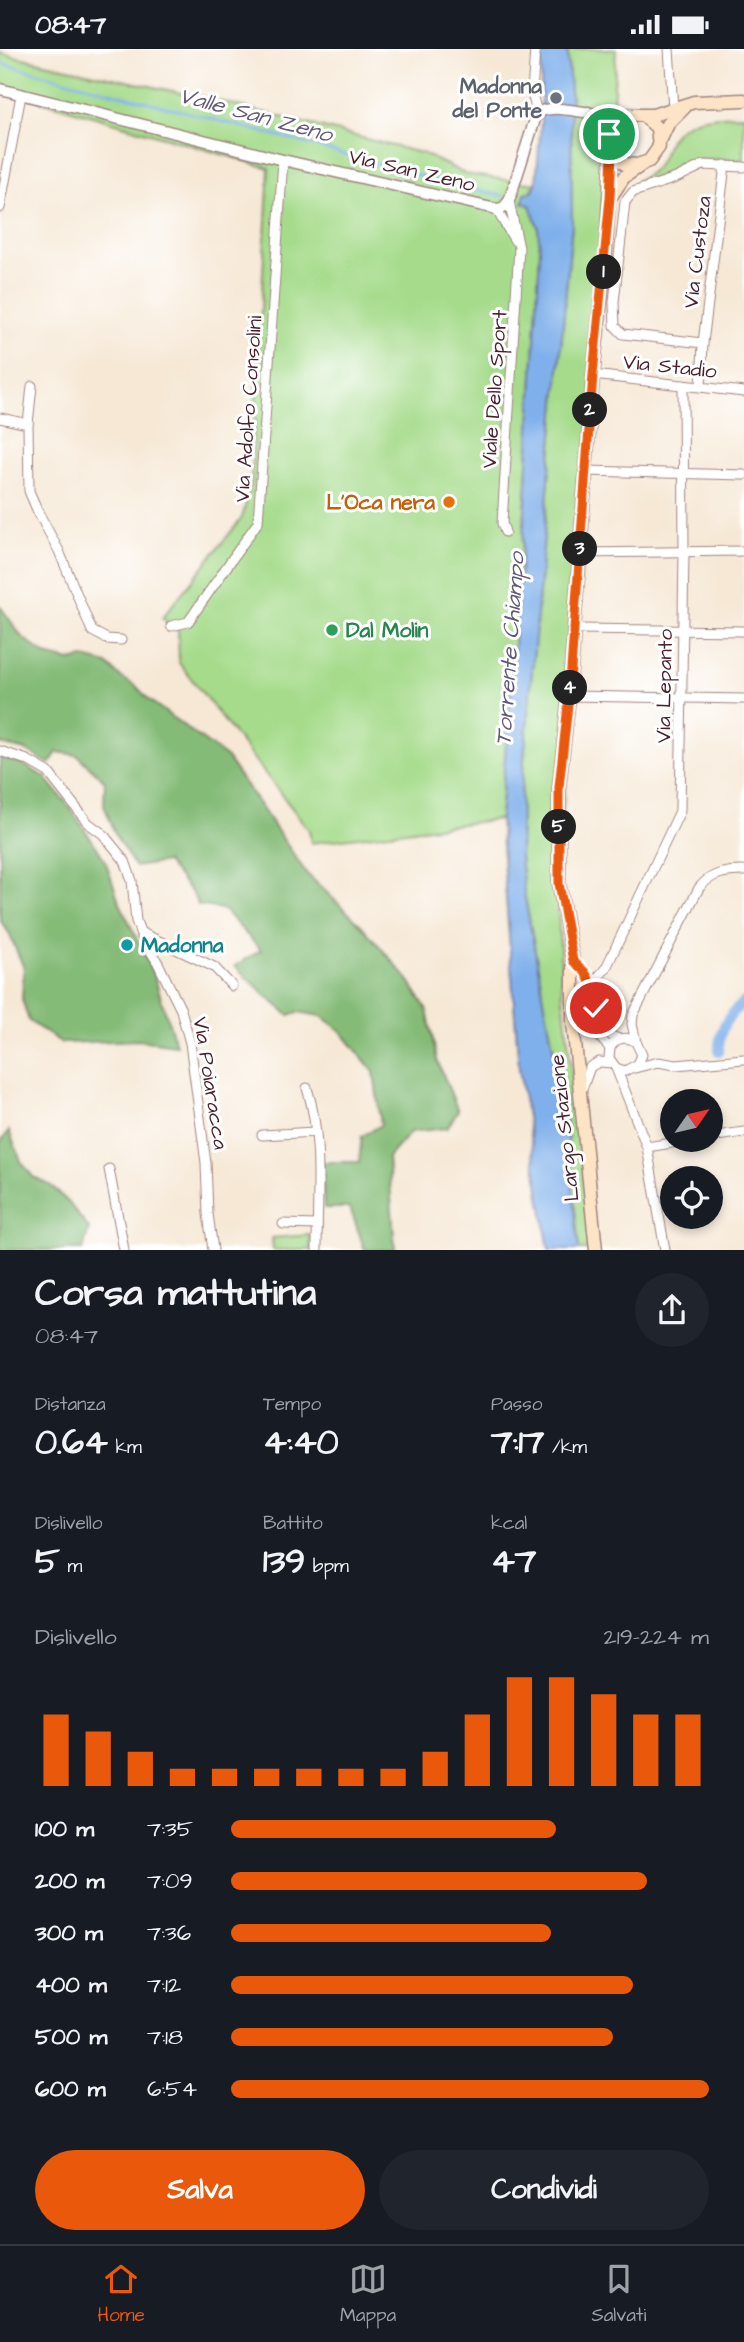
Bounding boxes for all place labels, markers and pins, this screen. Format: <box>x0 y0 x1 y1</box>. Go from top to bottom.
place label: Madonna del Ponte <box>452 72 543 125</box>
marker: Madonna del Ponte <box>548 90 564 106</box>
pin <box>579 104 639 164</box>
pin: 1 <box>586 255 622 290</box>
pin: 2 <box>572 393 608 427</box>
place label: L'Oca nera <box>326 488 435 517</box>
marker: L'Oca nera <box>441 494 457 510</box>
pin: 3 <box>562 531 598 567</box>
place label: Dal Molin <box>346 616 429 645</box>
marker: Dal Molin <box>324 622 340 638</box>
pin: 4 <box>552 671 588 705</box>
pin: 5 <box>542 809 576 845</box>
place label: Madonna <box>141 931 224 960</box>
marker: Madonna <box>119 937 135 953</box>
pin <box>566 978 626 1038</box>

